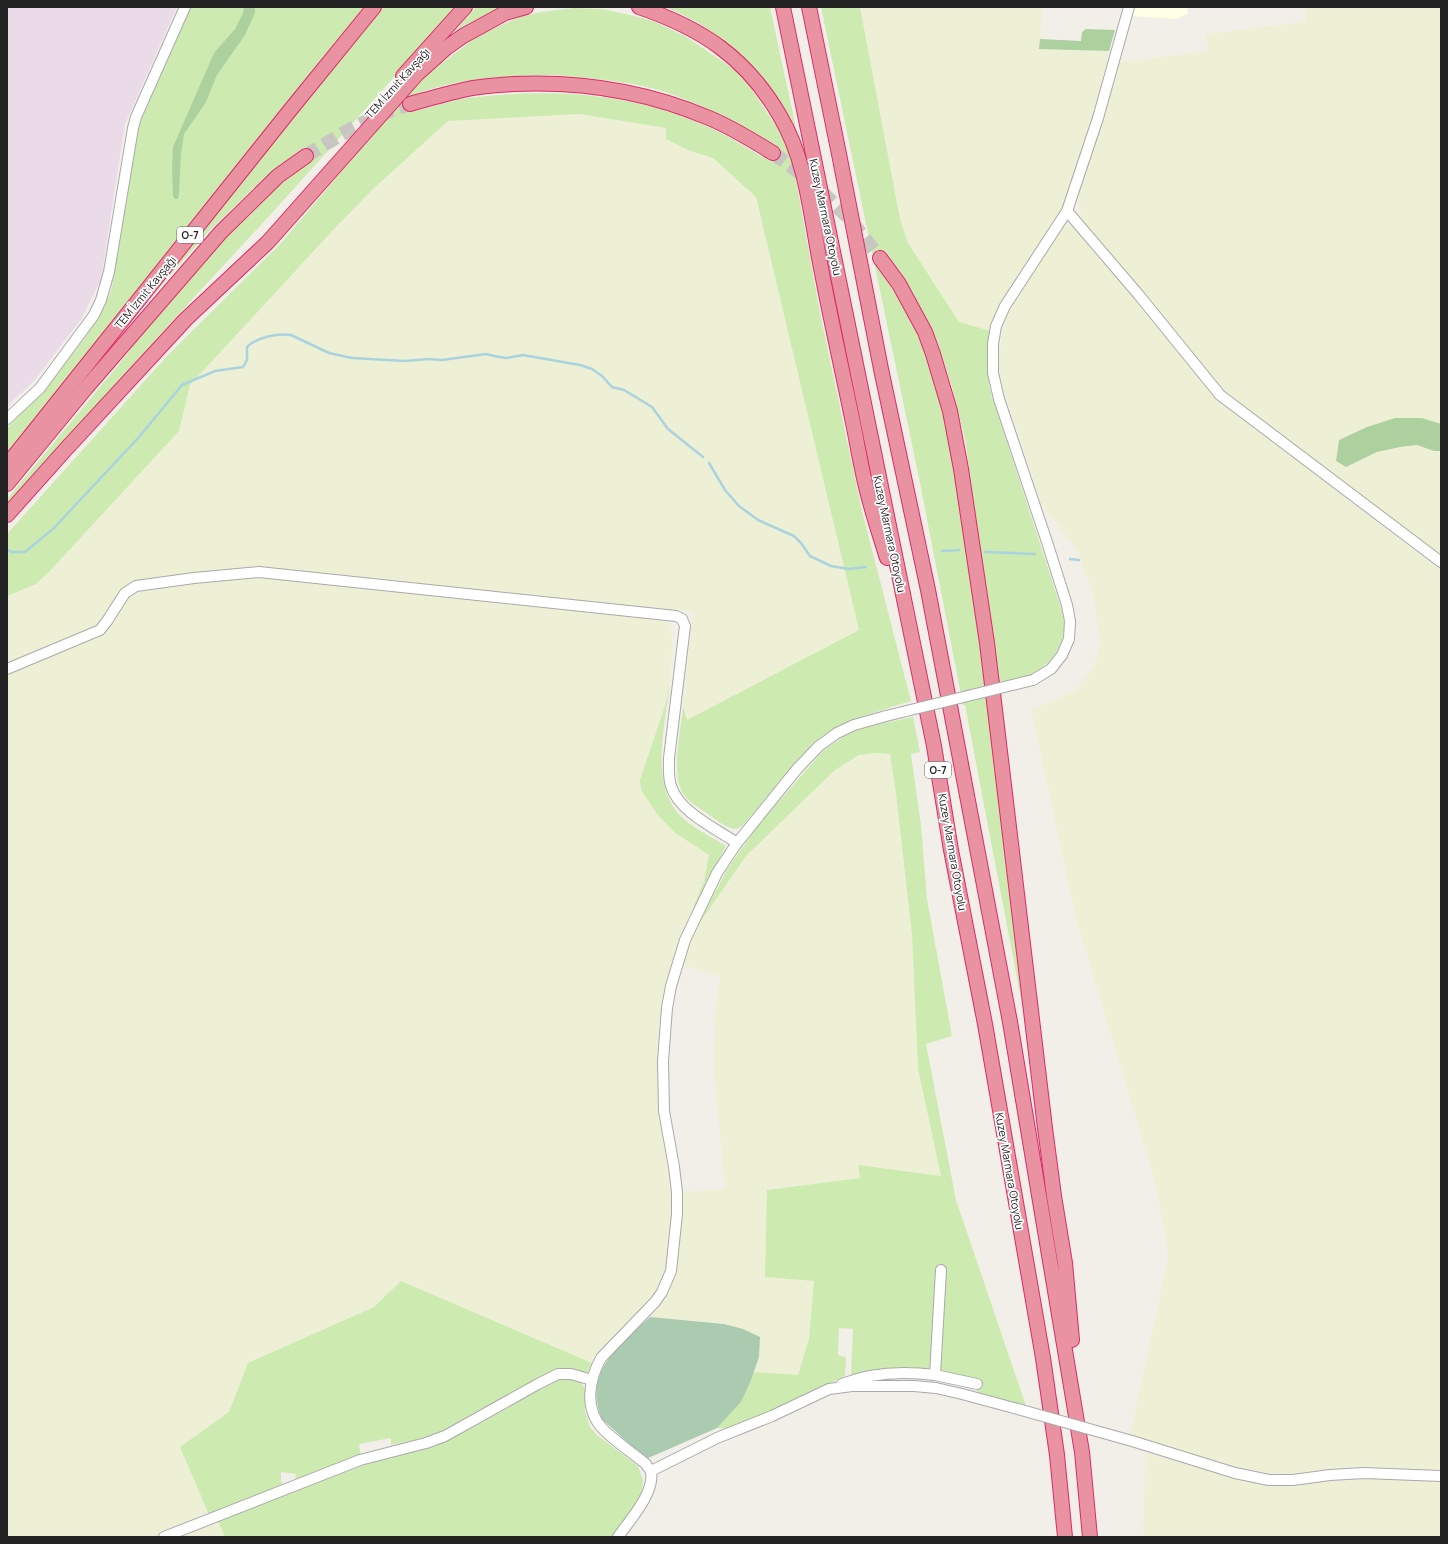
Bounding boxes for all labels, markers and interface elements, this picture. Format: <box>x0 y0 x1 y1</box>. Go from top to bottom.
street label: TEM İzmit Kavşağı <box>361 45 433 121</box>
street label: Kuzey Marmara Otoyolu <box>806 157 846 277</box>
road number: O-7 <box>177 227 203 243</box>
street label: TEM İzmit Kavşağı <box>111 252 179 332</box>
street label: Kuzey Marmara Otoyolu <box>870 474 910 594</box>
road number: O-7 <box>925 762 951 778</box>
street label: Kuzey Marmara Otoyolu <box>935 792 971 912</box>
street label: Kuzey Marmara Otoyolu <box>992 1111 1028 1231</box>

